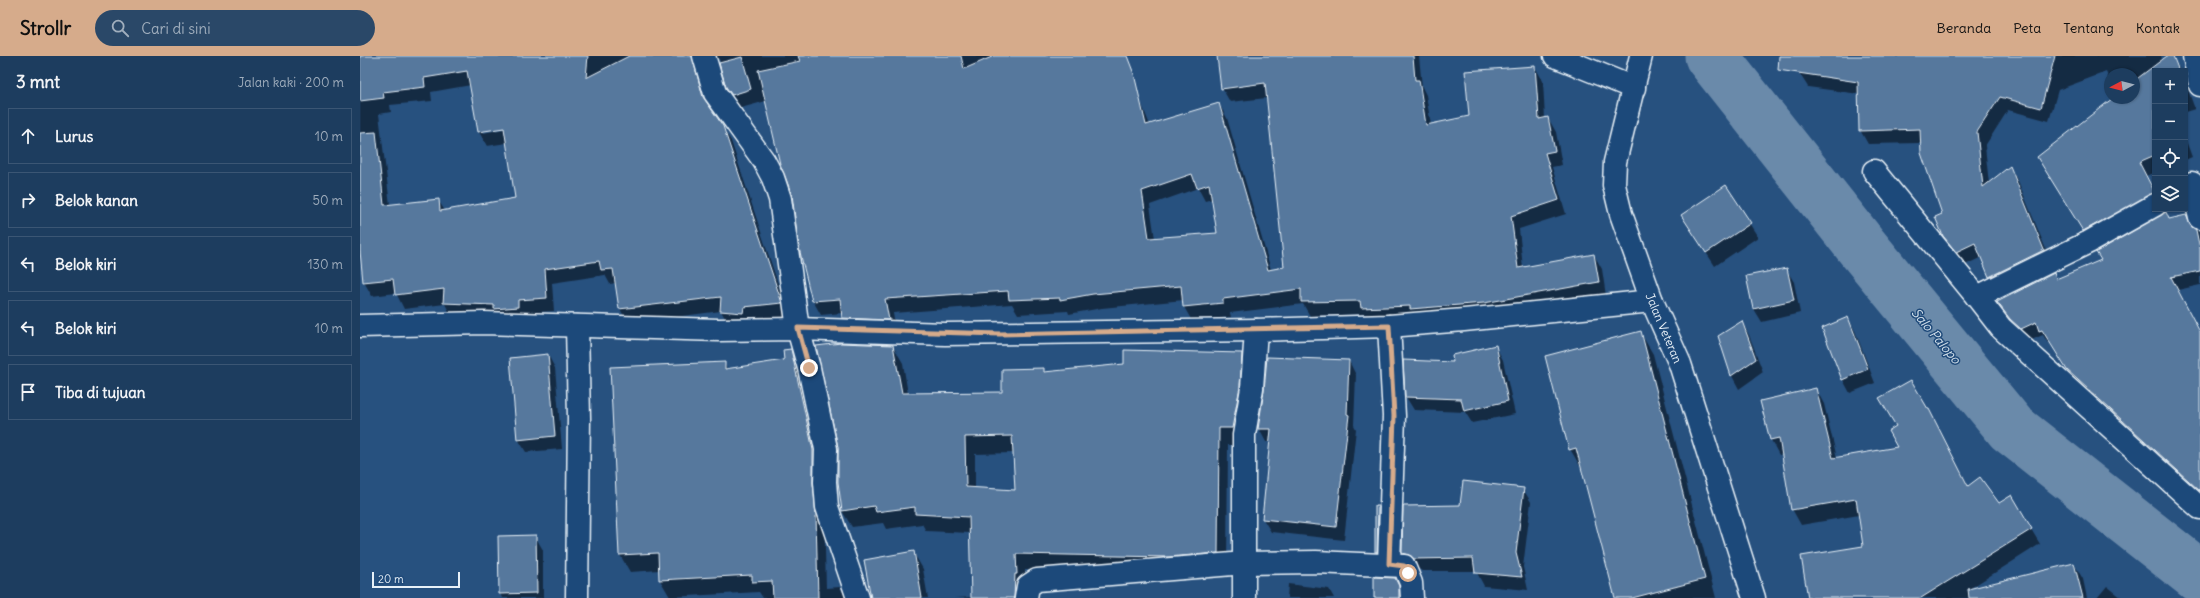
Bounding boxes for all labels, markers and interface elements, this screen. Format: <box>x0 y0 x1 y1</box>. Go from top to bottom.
search box <box>95 10 375 46</box>
text: Strollr <box>20 16 71 40</box>
icon: search <box>109 17 131 39</box>
text: Cari di sini <box>141 19 211 38</box>
text: Beranda <box>1937 19 1991 37</box>
text: Peta <box>2013 19 2041 37</box>
text: Tentang <box>2063 19 2114 37</box>
text: Kontak <box>2136 19 2180 37</box>
north arrow <box>2104 68 2140 104</box>
map controls <box>2152 68 2188 212</box>
button: + <box>2152 68 2188 104</box>
text: 3 mnt <box>16 71 60 93</box>
text: Jalan kaki · 200 m <box>238 74 344 91</box>
button: − <box>2152 104 2188 140</box>
icon: ahead <box>17 125 39 147</box>
text: Lurus <box>55 127 93 146</box>
text: 10 m <box>315 128 343 145</box>
button: locate <box>2152 140 2188 176</box>
button: layers <box>2152 176 2188 212</box>
icon: right <box>17 189 39 211</box>
text: Belok kanan <box>55 191 138 210</box>
text: 50 m <box>312 192 343 209</box>
icon: left <box>17 253 39 275</box>
text: Belok kiri <box>55 255 116 274</box>
text: 130 m <box>307 256 343 273</box>
street label: Jalan Veteran <box>1642 291 1686 365</box>
water label: Salo Palopo <box>1908 305 1965 368</box>
icon: left <box>17 317 39 339</box>
text: Belok kiri <box>55 319 116 338</box>
text: 10 m <box>315 320 343 337</box>
route end <box>800 359 818 377</box>
icon: arrive <box>17 381 39 403</box>
text: Tiba di tujuan <box>55 383 145 402</box>
route start <box>1399 564 1417 582</box>
scale bar <box>372 570 460 589</box>
text: 20 m <box>378 572 404 586</box>

